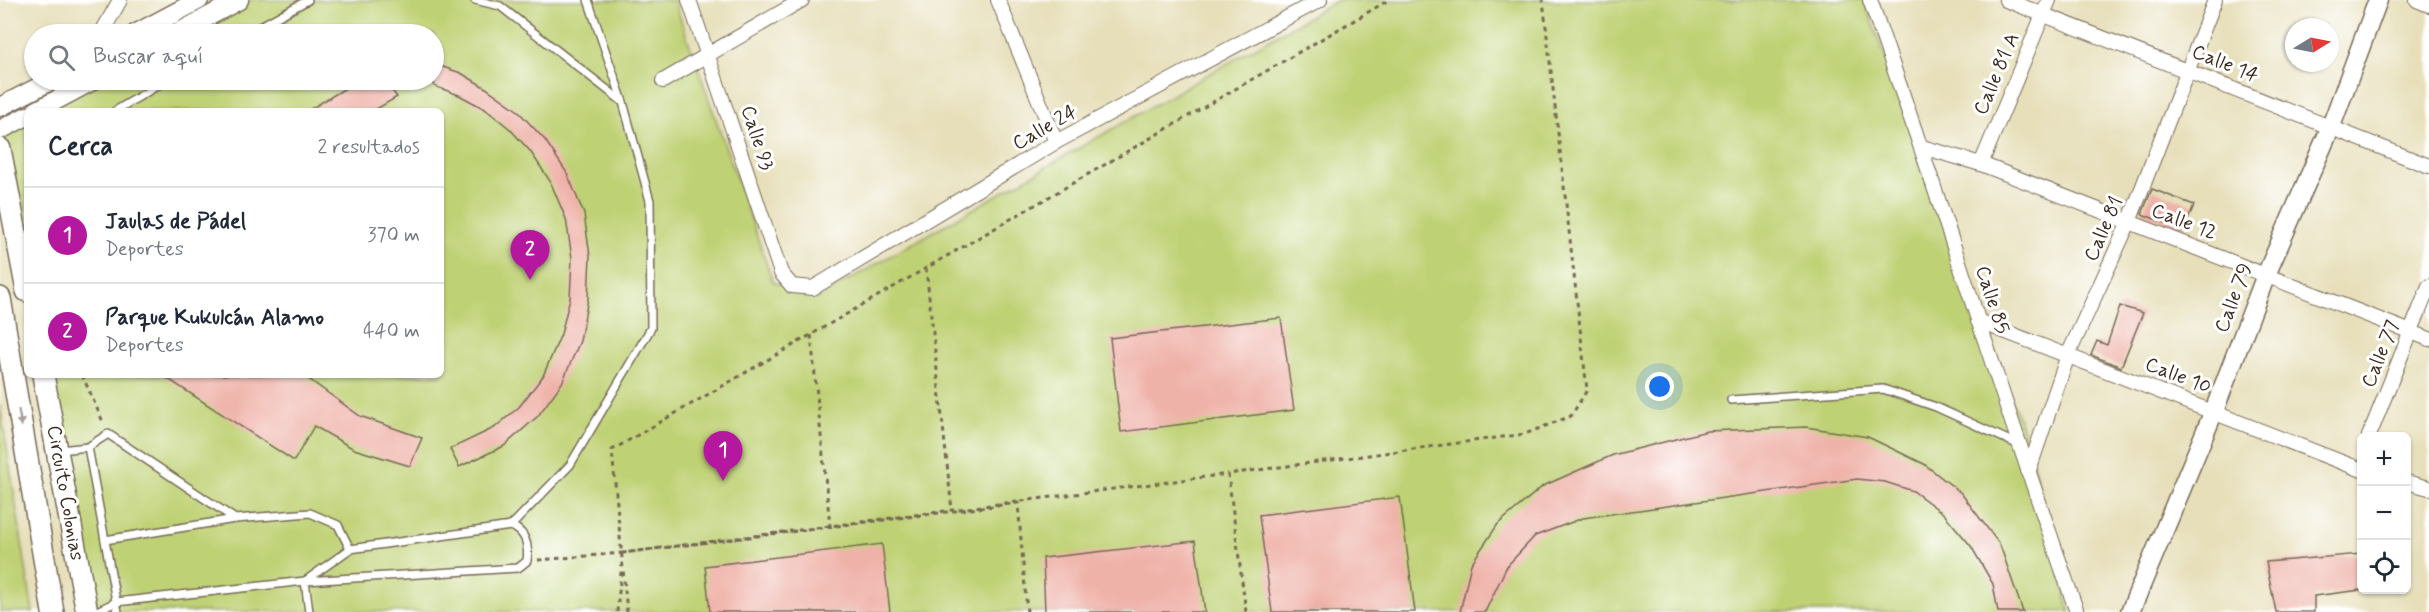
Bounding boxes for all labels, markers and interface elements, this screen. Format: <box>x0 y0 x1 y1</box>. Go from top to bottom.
north arrow <box>2285 18 2339 72</box>
search box <box>24 24 444 90</box>
street label: Calle 81 A <box>1968 29 2026 119</box>
street label: Calle 14 <box>2188 38 2262 90</box>
icon: search <box>45 41 78 74</box>
text: Buscar aquí <box>93 43 204 71</box>
street label: Calle 24 <box>1008 99 1082 157</box>
street label: Calle 93 <box>734 102 780 174</box>
text: Cerca <box>48 130 113 164</box>
text: 2 resultados <box>317 134 420 161</box>
street label: Calle 81 <box>2078 192 2130 266</box>
street label: Calle 12 <box>2147 197 2221 247</box>
text: Jaulas de Pádel <box>105 208 246 236</box>
text: 1 <box>63 222 72 249</box>
text: 370 m <box>368 222 420 249</box>
pin: 2 <box>510 230 550 280</box>
text: Deportes <box>105 236 184 263</box>
street label: Calle 79 <box>2208 259 2260 337</box>
street label: Calle 85 <box>1968 262 2016 338</box>
text: Parque Kukulcán Alamo <box>105 304 324 332</box>
street label: Calle 77 <box>2355 316 2407 392</box>
text: 2 <box>63 318 72 345</box>
text: 440 m <box>363 318 420 345</box>
text: Deportes <box>105 332 184 359</box>
street label: Calle 10 <box>2141 351 2215 401</box>
your location <box>1645 372 1674 401</box>
one-way arrow <box>16 409 25 428</box>
street label: Circuito Colonias <box>40 423 90 563</box>
pin: 1 <box>704 432 742 481</box>
map controls <box>2357 432 2411 594</box>
button: + <box>2357 432 2411 486</box>
button: − <box>2357 486 2411 540</box>
button: locate <box>2357 540 2411 594</box>

